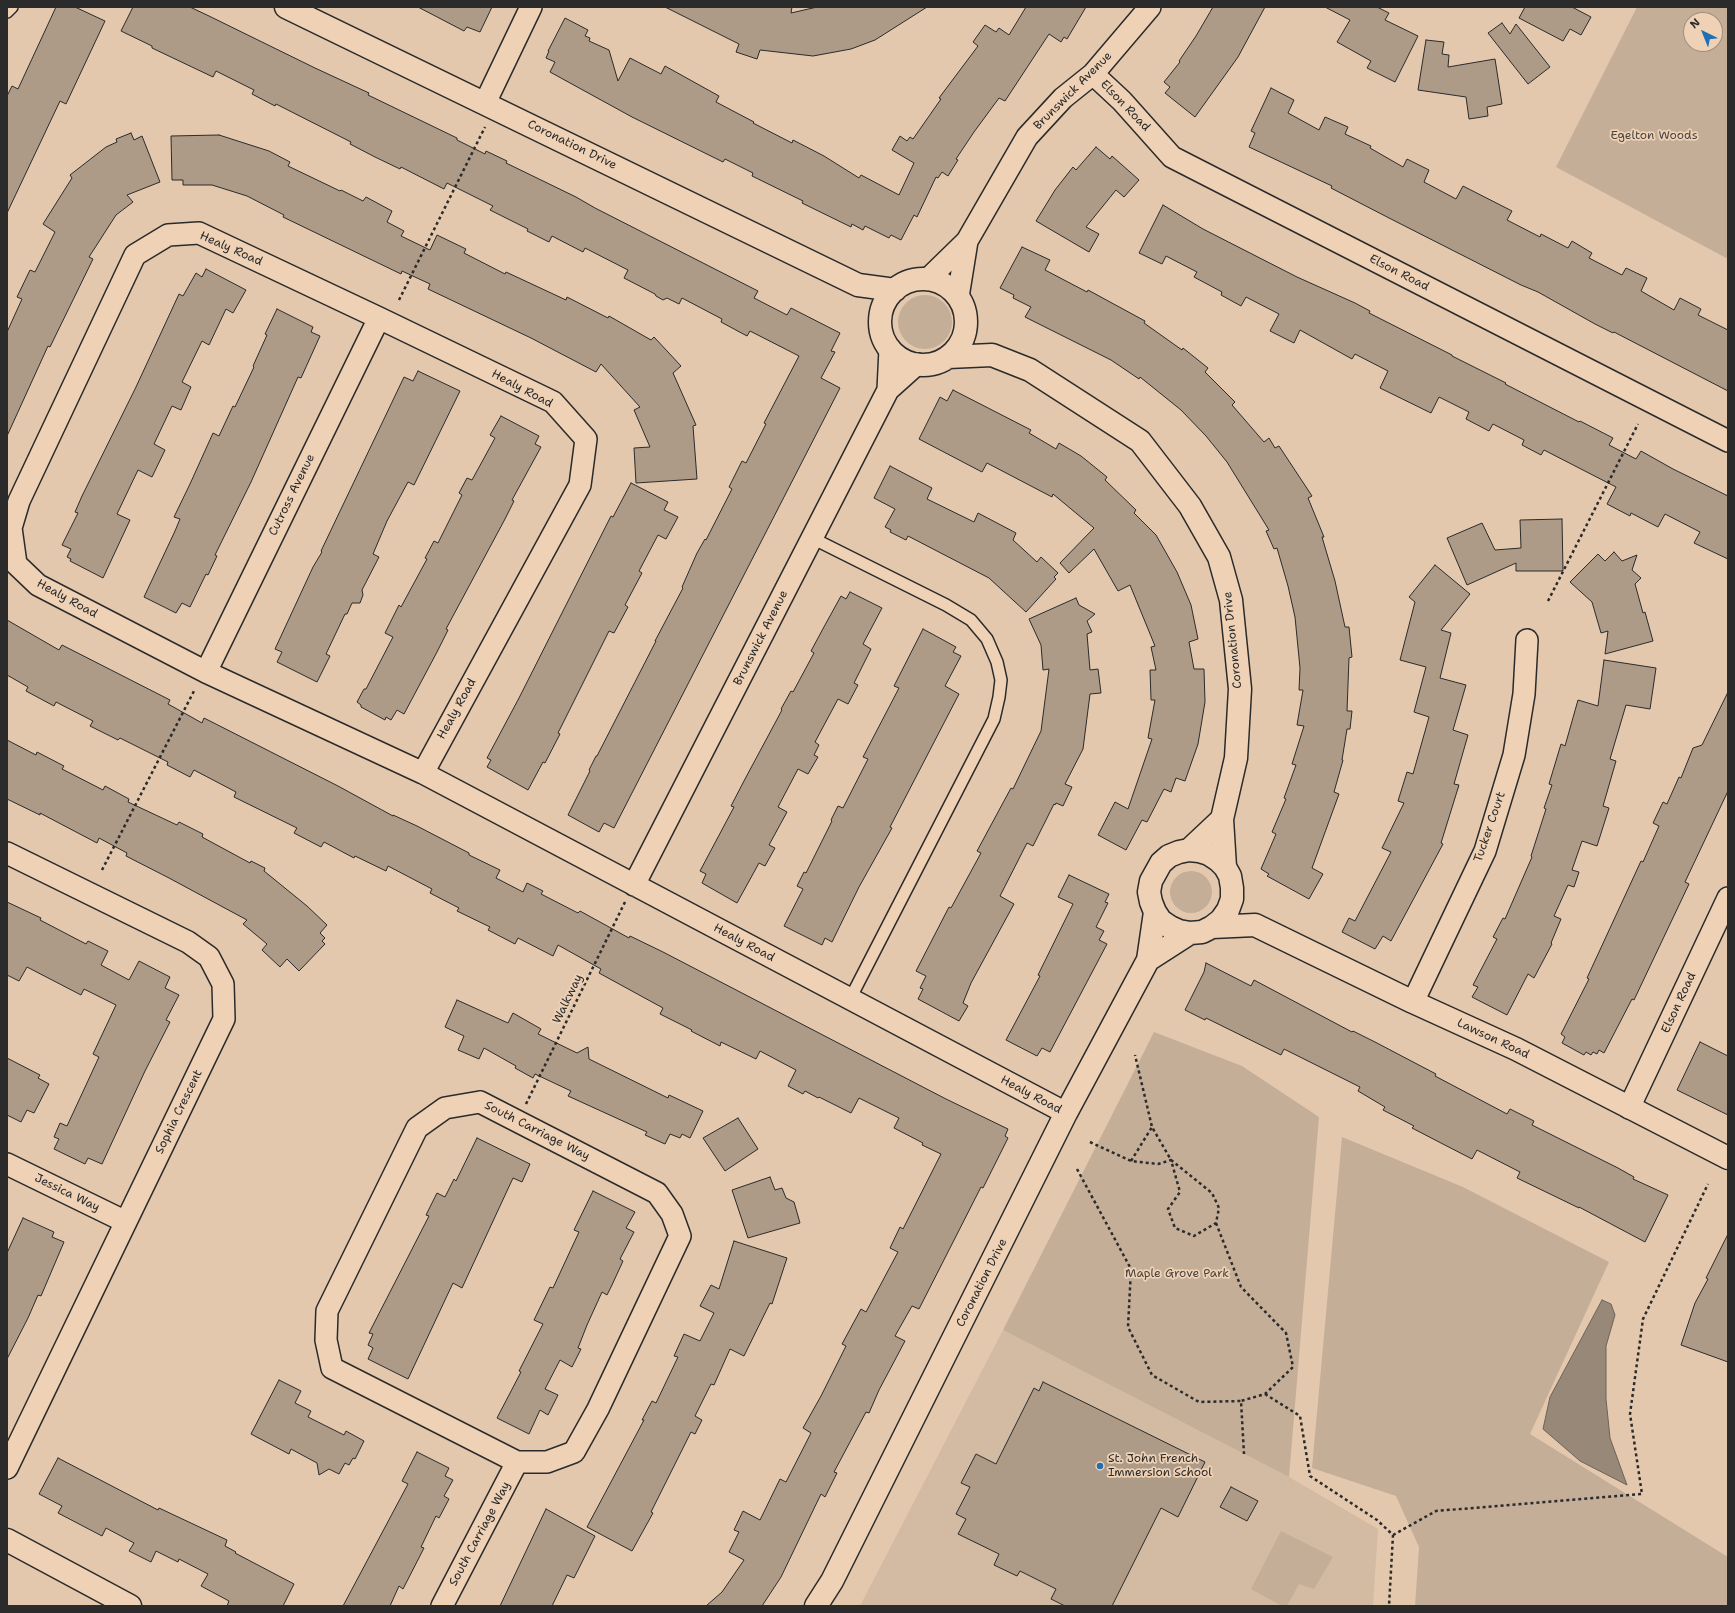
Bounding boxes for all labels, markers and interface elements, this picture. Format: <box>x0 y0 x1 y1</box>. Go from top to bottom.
north arrow <box>1683 12 1723 52</box>
text: N <box>1687 15 1703 32</box>
street label: Brunswick Avenue <box>1031 49 1115 133</box>
street label: Elson Road <box>1097 77 1153 135</box>
street label: Coronation Drive <box>525 117 619 173</box>
park label: Egelton Woods <box>1610 129 1698 143</box>
street label: Healy Road <box>197 229 265 269</box>
street label: Elson Road <box>1367 252 1431 294</box>
street label: Healy Road <box>489 367 555 411</box>
street label: Cutross Avenue <box>266 452 318 538</box>
street label: Healy Road <box>34 576 100 622</box>
street label: Brunswick Avenue <box>731 588 791 688</box>
street label: Coronation Drive <box>1221 591 1245 689</box>
street label: Healy Road <box>434 676 480 742</box>
street label: Tucker Court <box>1471 790 1509 864</box>
street label: Healy Road <box>711 921 777 965</box>
street label: Elson Road <box>1659 970 1699 1036</box>
street label: Walkway <box>550 972 586 1026</box>
street label: Lawson Road <box>1454 1016 1532 1062</box>
street label: Sophia Crescent <box>152 1068 206 1156</box>
street label: Healy Road <box>998 1073 1064 1117</box>
street label: South Carriage Way <box>482 1098 592 1164</box>
street label: Jessica Way <box>32 1171 102 1215</box>
street label: Coronation Drive <box>953 1236 1011 1330</box>
park label: Maple Grove Park <box>1125 1267 1229 1281</box>
place label: St. John French Immersion School <box>1108 1452 1212 1480</box>
marker: St. John French Immersion School <box>1095 1461 1105 1471</box>
street label: South Carriage Way <box>446 1479 514 1589</box>

